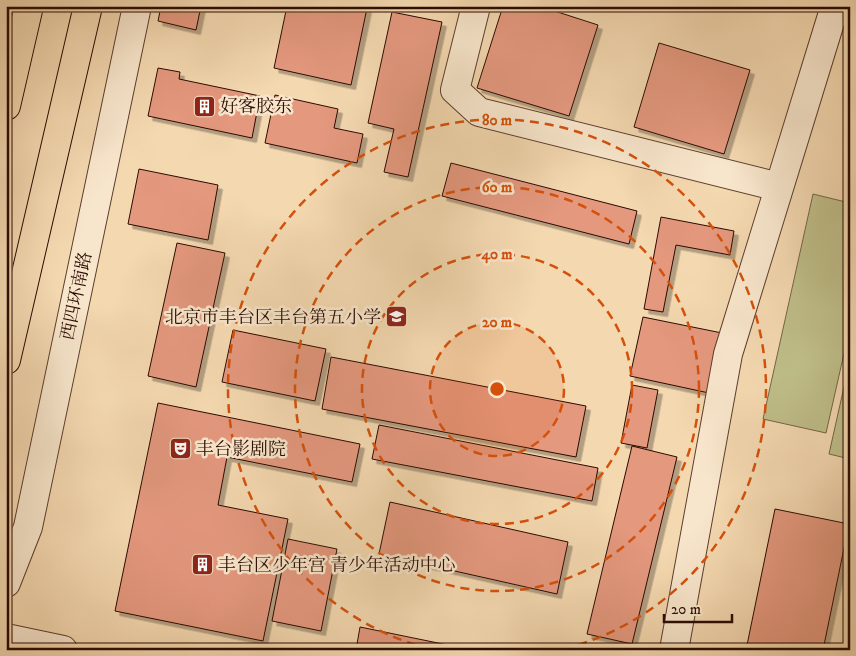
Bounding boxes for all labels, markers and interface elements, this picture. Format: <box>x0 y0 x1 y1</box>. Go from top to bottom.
building icon: 好客胶东 <box>192 94 216 118</box>
place label: 好客胶东 <box>220 96 292 118</box>
text: 80 m <box>482 111 513 130</box>
text: 60 m <box>482 178 513 197</box>
text: 40 m <box>480 245 513 264</box>
street label: 西四环南路 <box>57 250 97 343</box>
school or university icon: 北京市丰台区丰台第五小学 <box>385 305 409 329</box>
place label: 北京市丰台区丰台第五小学 <box>165 307 381 329</box>
text: 20 m <box>482 313 513 332</box>
centre of rings <box>488 380 506 398</box>
theatre icon: 丰台影剧院 <box>168 437 192 461</box>
place label: 丰台影剧院 <box>196 439 286 461</box>
building icon: 丰台区少年宫 青少年活动中心 <box>190 553 214 577</box>
place label: 丰台区少年宫 青少年活动中心 <box>218 555 456 577</box>
scale bar <box>664 591 731 623</box>
text: 20 m <box>671 600 701 619</box>

